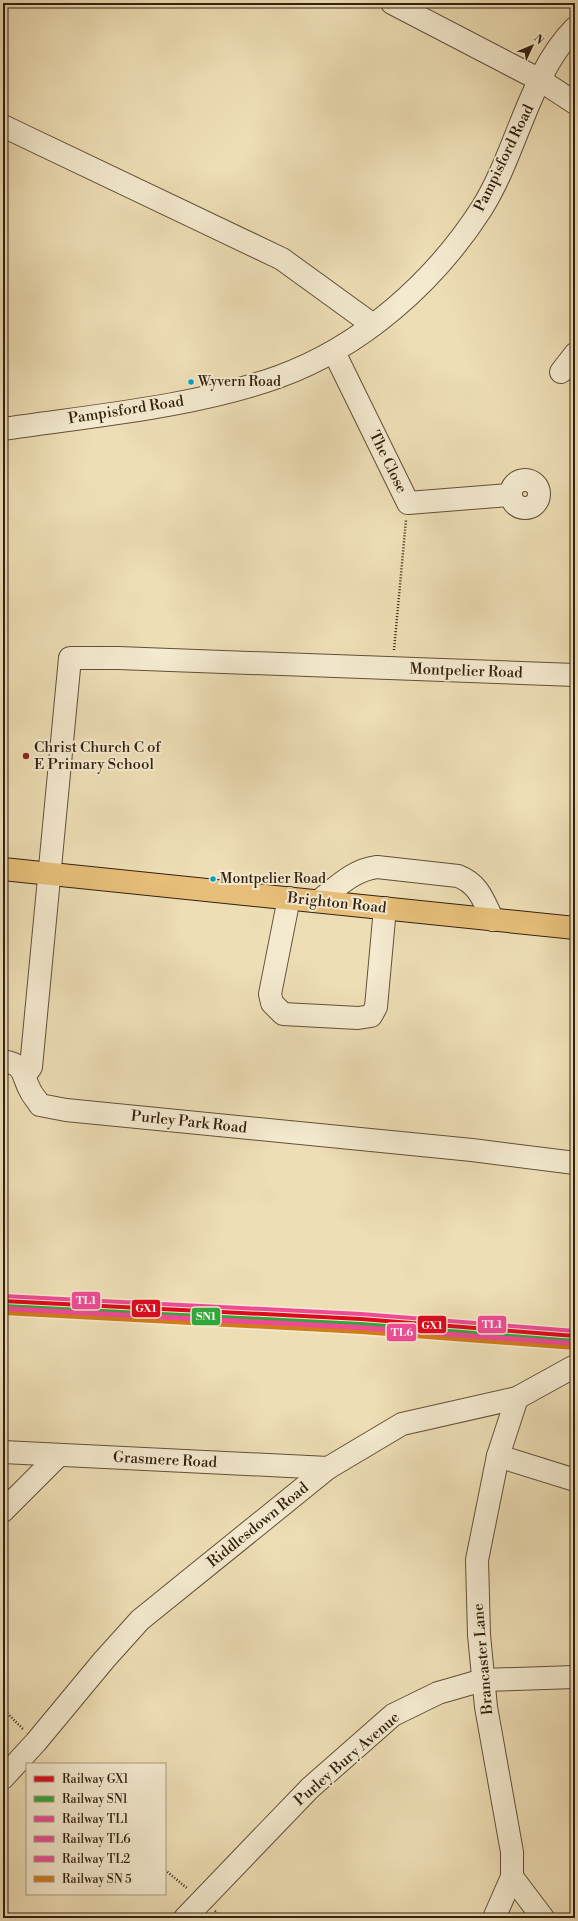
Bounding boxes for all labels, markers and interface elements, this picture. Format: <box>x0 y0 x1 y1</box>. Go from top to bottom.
north arrow <box>512 26 552 66</box>
text: N <box>530 32 547 48</box>
street label: Pampisford Road <box>470 101 538 215</box>
place label: Wyvern Road <box>197 373 281 391</box>
marker: Wyvern Road <box>186 377 196 387</box>
street label: Pampisford Road <box>67 391 186 429</box>
street label: The Close <box>365 428 411 496</box>
street label: Montpelier Road <box>409 660 524 682</box>
place label: Christ Church C of E Primary School <box>34 738 161 774</box>
marker: Christ Church C of E Primary School <box>21 751 31 761</box>
place label: Montpelier Road <box>220 870 326 888</box>
marker: Montpelier Road <box>208 874 218 884</box>
street label: Brighton Road <box>286 888 388 918</box>
street label: Purley Park Road <box>130 1106 248 1138</box>
line badge: TL1 <box>71 1291 101 1310</box>
text: TL1 <box>76 1294 97 1308</box>
line badge: GX1 <box>131 1299 161 1318</box>
text: GX1 <box>135 1302 157 1316</box>
line badge: SN1 <box>191 1307 221 1326</box>
text: SN1 <box>196 1310 217 1324</box>
line badge: GX1 <box>417 1315 447 1334</box>
line badge: TL1 <box>477 1315 507 1334</box>
text: TL1 <box>482 1318 503 1332</box>
text: GX1 <box>421 1319 443 1333</box>
line badge: TL6 <box>386 1323 417 1342</box>
text: TL6 <box>391 1326 413 1340</box>
street label: Grasmere Road <box>112 1448 218 1472</box>
street label: Riddlesdown Road <box>204 1478 313 1572</box>
street label: Brancaster Lane <box>469 1603 497 1716</box>
street label: Purley Bury Avenue <box>290 1708 404 1810</box>
legend <box>26 1763 166 1895</box>
text: Railway GX1 <box>62 1772 129 1787</box>
text: Railway SN1 <box>62 1792 129 1807</box>
text: Railway TL1 <box>62 1812 129 1827</box>
text: Railway TL6 <box>62 1832 130 1847</box>
text: Railway TL2 <box>62 1852 130 1867</box>
text: Railway SN 5 <box>62 1872 132 1887</box>

